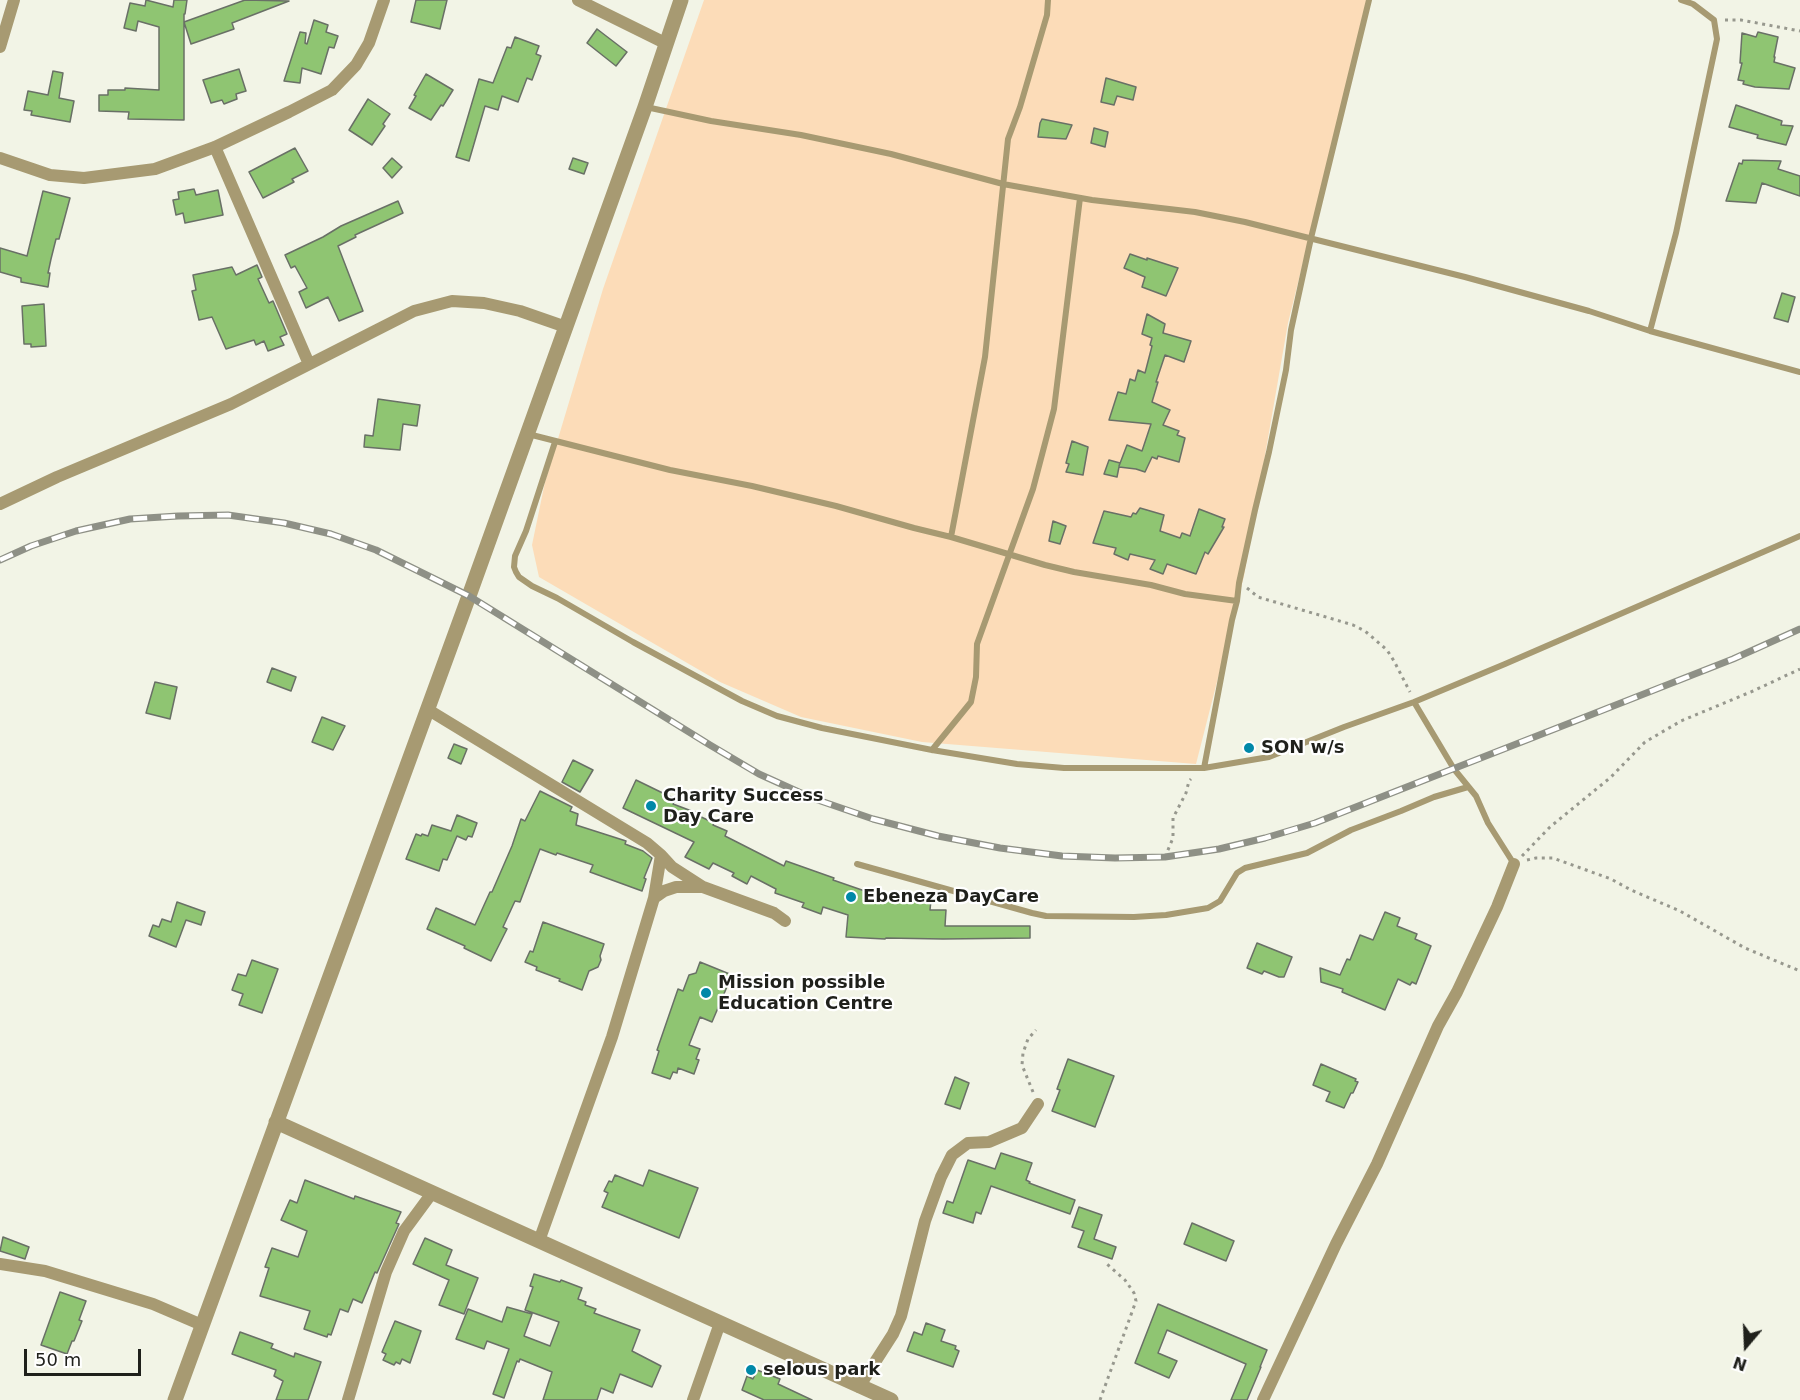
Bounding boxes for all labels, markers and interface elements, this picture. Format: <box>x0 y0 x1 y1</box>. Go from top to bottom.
place label: SON w/s <box>1261 737 1345 759</box>
marker: SON w/s <box>1242 741 1256 755</box>
place label: Charity Success Day Care <box>663 785 824 828</box>
marker: Charity Success Day Care <box>644 799 658 813</box>
place label: Ebeneza DayCare <box>863 886 1039 908</box>
marker: Ebeneza DayCare <box>844 890 858 904</box>
place label: Mission possible Education Centre <box>718 972 893 1014</box>
marker: Mission possible Education Centre <box>699 986 713 1000</box>
north arrow <box>1716 1316 1776 1376</box>
scale bar <box>27 1337 144 1375</box>
text: 50 m <box>35 1349 81 1370</box>
text: N <box>1731 1352 1749 1375</box>
place label: selous park <box>763 1359 880 1381</box>
marker: selous park <box>744 1363 758 1377</box>

